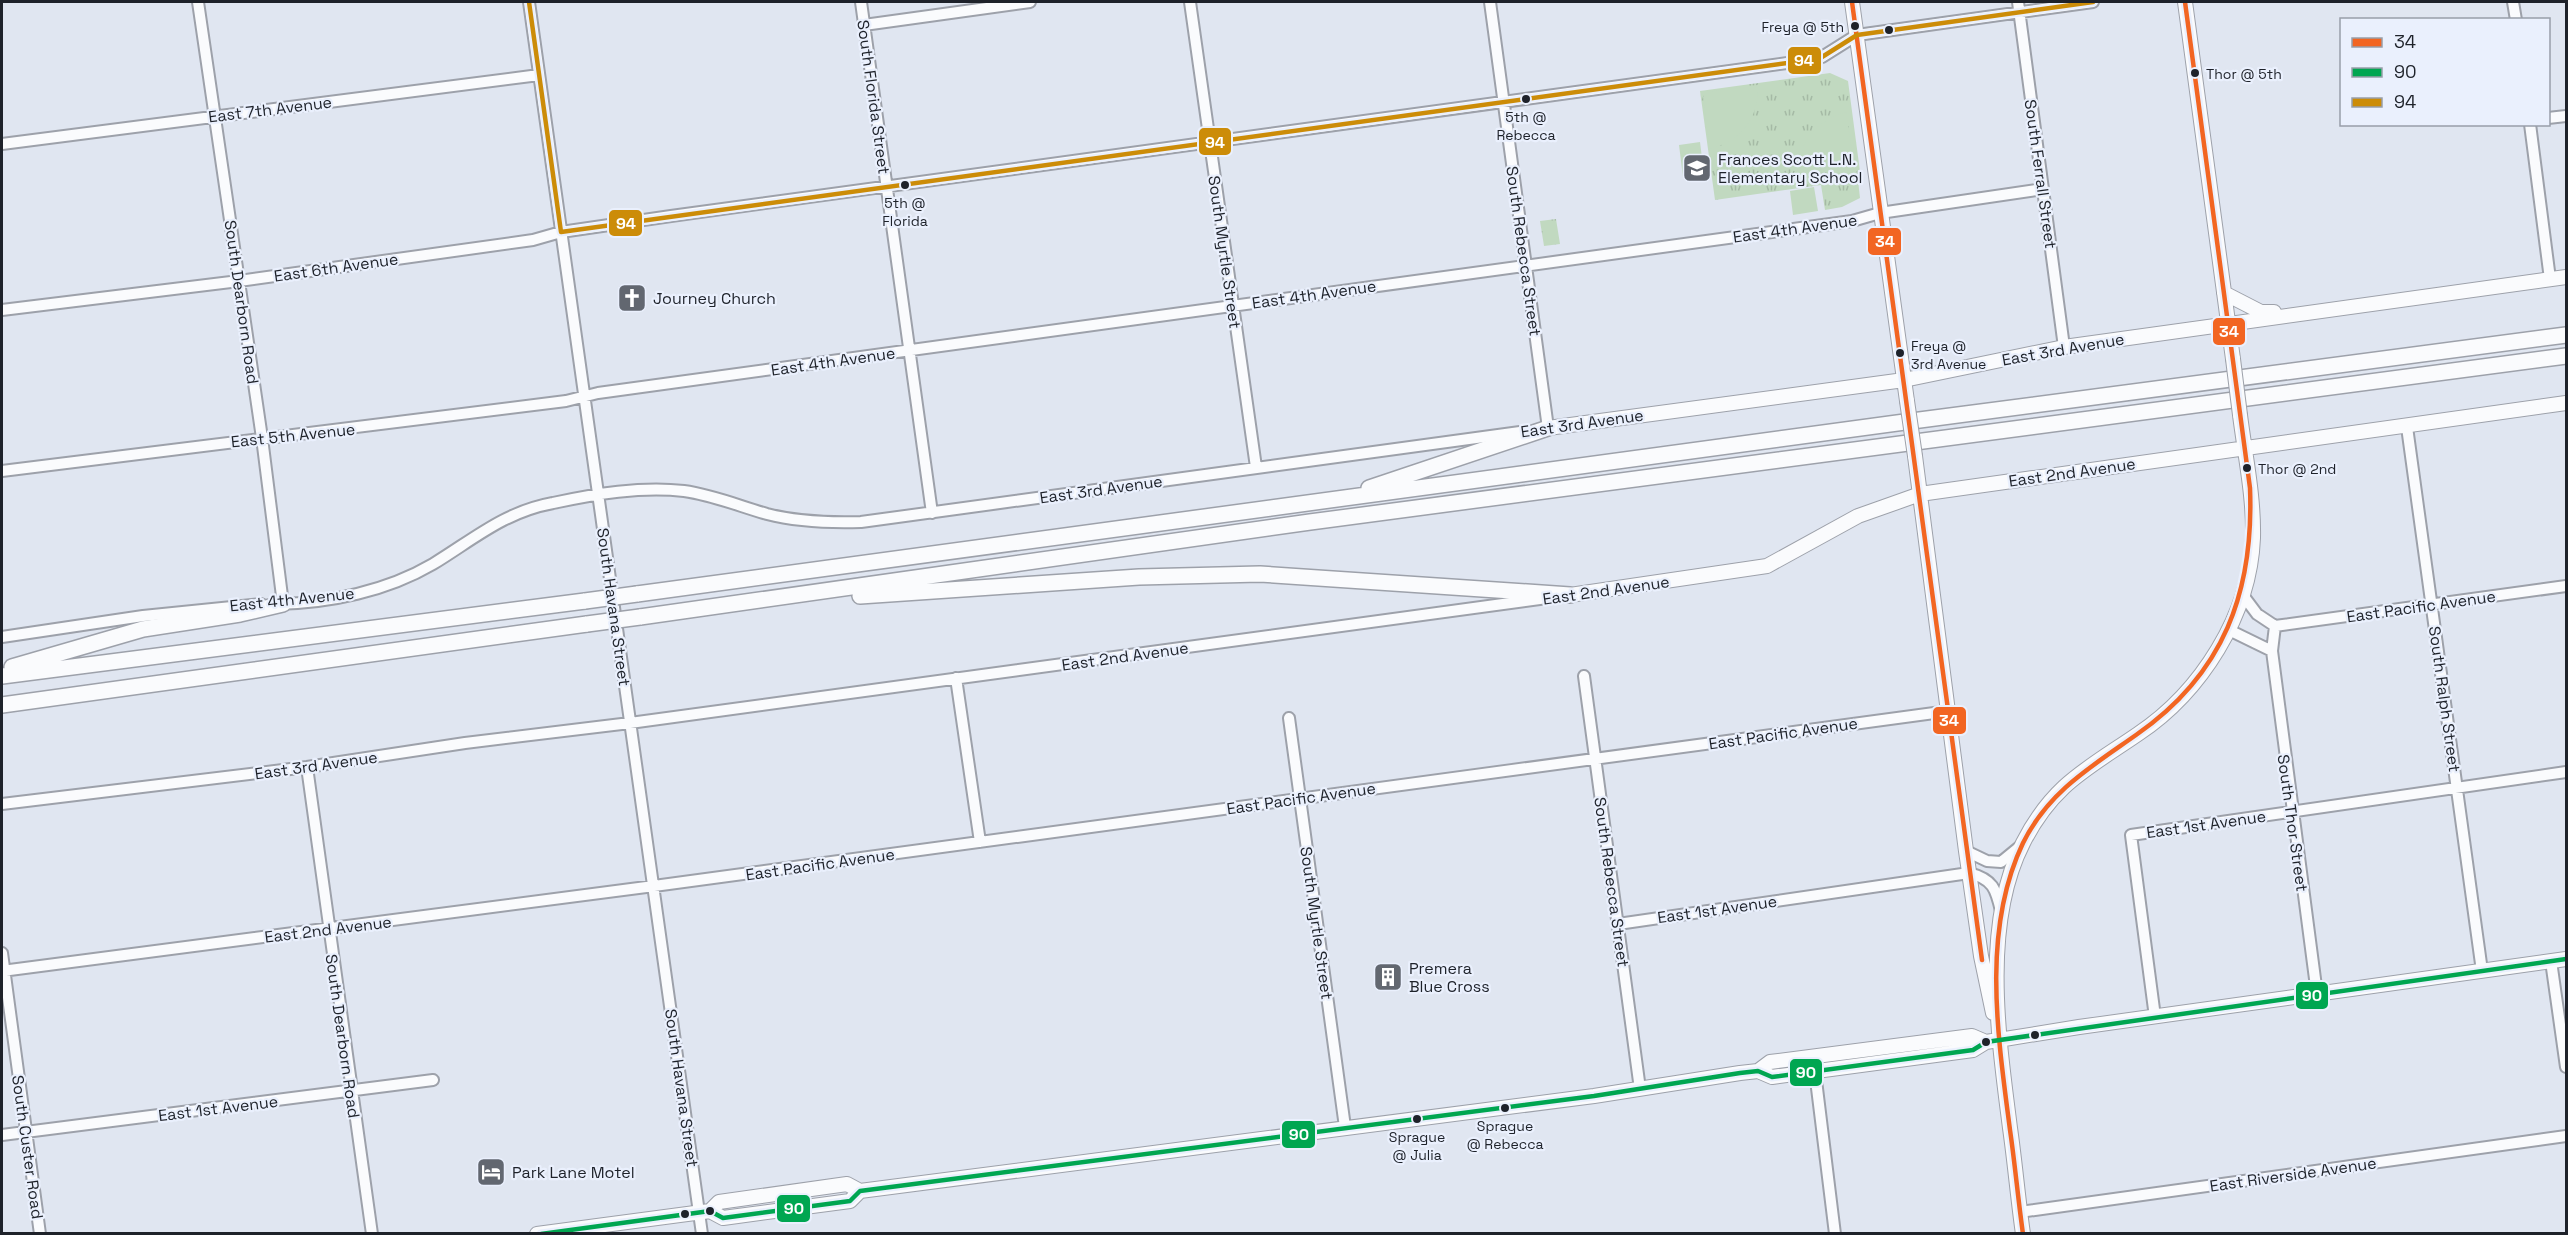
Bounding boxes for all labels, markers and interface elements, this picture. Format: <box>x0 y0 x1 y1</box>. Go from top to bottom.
place label: Freya @ 5th <box>1762 18 1844 36</box>
legend <box>2340 18 2550 126</box>
street label: South Florida Street <box>852 19 895 176</box>
marker: Freya @ 5th <box>1849 20 1861 32</box>
unlabelled marker <box>1883 24 1895 36</box>
text: 34 <box>2394 30 2416 53</box>
line badge: 94 <box>1787 46 1822 75</box>
text: 94 <box>1794 50 1814 71</box>
text: 90 <box>2394 60 2417 83</box>
place label: Thor @ 5th <box>2206 65 2282 83</box>
marker: Thor @ 5th <box>2189 67 2201 79</box>
text: 94 <box>2394 90 2416 113</box>
street label: East 7th Avenue <box>207 91 333 128</box>
marker: 5th @ Rebecca <box>1520 93 1532 105</box>
street label: South Ferrall Street <box>2020 98 2061 250</box>
place label: 5th @ Rebecca <box>1496 108 1556 144</box>
line badge: 94 <box>1198 127 1232 156</box>
text: 94 <box>1205 132 1225 153</box>
place label: Frances Scott L.N. Elementary School <box>1718 149 1863 188</box>
school or university icon: Frances Scott L.N. Elementary School <box>1681 152 1713 184</box>
street label: South Rebecca Street <box>1501 165 1546 337</box>
street label: South Myrtle Street <box>1203 174 1246 330</box>
marker: 5th @ Florida <box>899 179 911 191</box>
place label: 5th @ Florida <box>882 194 928 230</box>
line badge: 94 <box>608 209 643 237</box>
street label: East 4th Avenue <box>1731 209 1859 248</box>
text: 94 <box>616 213 636 234</box>
street label: South Dearborn Road <box>220 219 263 385</box>
line badge: 34 <box>1867 227 1902 256</box>
text: 34 <box>1875 231 1895 252</box>
street label: East 6th Avenue <box>273 248 400 287</box>
street label: East 4th Avenue <box>1250 275 1378 314</box>
church icon: Journey Church <box>616 282 648 314</box>
place label: Journey Church <box>653 288 776 309</box>
line badge: 34 <box>2212 317 2246 346</box>
text: 34 <box>2219 321 2239 342</box>
street label: East 3rd Avenue <box>2000 328 2126 371</box>
place label: Freya @ 3rd Avenue <box>1911 337 1986 373</box>
street label: East 4th Avenue <box>769 342 897 381</box>
marker: Freya @ 3rd Avenue <box>1894 347 1906 359</box>
street label: East 3rd Avenue <box>1519 404 1645 443</box>
street label: East 5th Avenue <box>230 419 356 452</box>
street label: East 2nd Avenue <box>2007 453 2137 492</box>
place label: Thor @ 2nd <box>2258 460 2336 478</box>
marker: Thor @ 2nd <box>2241 462 2253 474</box>
street label: East 3rd Avenue <box>1038 470 1164 509</box>
street label: South Havana Street <box>592 527 635 688</box>
street label: East 2nd Avenue <box>1541 571 1671 610</box>
street label: East 4th Avenue <box>229 582 356 616</box>
street label: East Pacific Avenue <box>2345 586 2497 627</box>
street label: South Ralph Street <box>2424 625 2465 773</box>
street label: East 2nd Avenue <box>1060 637 1190 676</box>
line badge: 34 <box>1932 706 1967 735</box>
text: 34 <box>1939 710 1959 731</box>
street label: East Pacific Avenue <box>1707 713 1859 754</box>
street label: East 3rd Avenue <box>253 746 379 785</box>
street label: South Thor Street <box>2272 753 2313 893</box>
street label: East Pacific Avenue <box>1225 778 1377 819</box>
street label: South Rebecca Street <box>1589 796 1634 968</box>
street label: East 1st Avenue <box>2145 806 2267 843</box>
street label: East Pacific Avenue <box>744 844 896 885</box>
street label: South Myrtle Street <box>1295 845 1338 1001</box>
street label: East 1st Avenue <box>1656 891 1778 928</box>
street label: East 2nd Avenue <box>263 911 393 948</box>
street label: South Dearborn Road <box>321 953 364 1119</box>
place label: Premera Blue Cross <box>1409 958 1490 997</box>
building icon: Premera Blue Cross <box>1372 961 1404 993</box>
line badge: 90 <box>2295 981 2329 1010</box>
text: 90 <box>2302 985 2322 1006</box>
street label: South Havana Street <box>660 1008 703 1169</box>
unlabelled marker <box>2029 1029 2041 1041</box>
unlabelled marker <box>1980 1036 1992 1048</box>
line badge: 90 <box>1789 1058 1823 1087</box>
text: 90 <box>1796 1062 1816 1083</box>
street label: South Custer Road <box>7 1074 48 1220</box>
street label: East 1st Avenue <box>157 1091 279 1126</box>
marker: Sprague @ Rebecca <box>1499 1102 1511 1114</box>
marker: Sprague @ Julia <box>1411 1113 1423 1125</box>
place label: Sprague @ Rebecca <box>1466 1117 1544 1153</box>
line badge: 90 <box>1281 1120 1316 1149</box>
text: 90 <box>1289 1124 1309 1145</box>
place label: Sprague @ Julia <box>1389 1128 1445 1164</box>
street label: East Riverside Avenue <box>2208 1152 2378 1197</box>
hotel icon: Park Lane Motel <box>475 1156 507 1188</box>
place label: Park Lane Motel <box>512 1162 635 1183</box>
line badge: 90 <box>776 1194 811 1223</box>
text: 90 <box>784 1198 804 1219</box>
unlabelled marker <box>704 1205 716 1217</box>
unlabelled marker <box>679 1208 691 1220</box>

